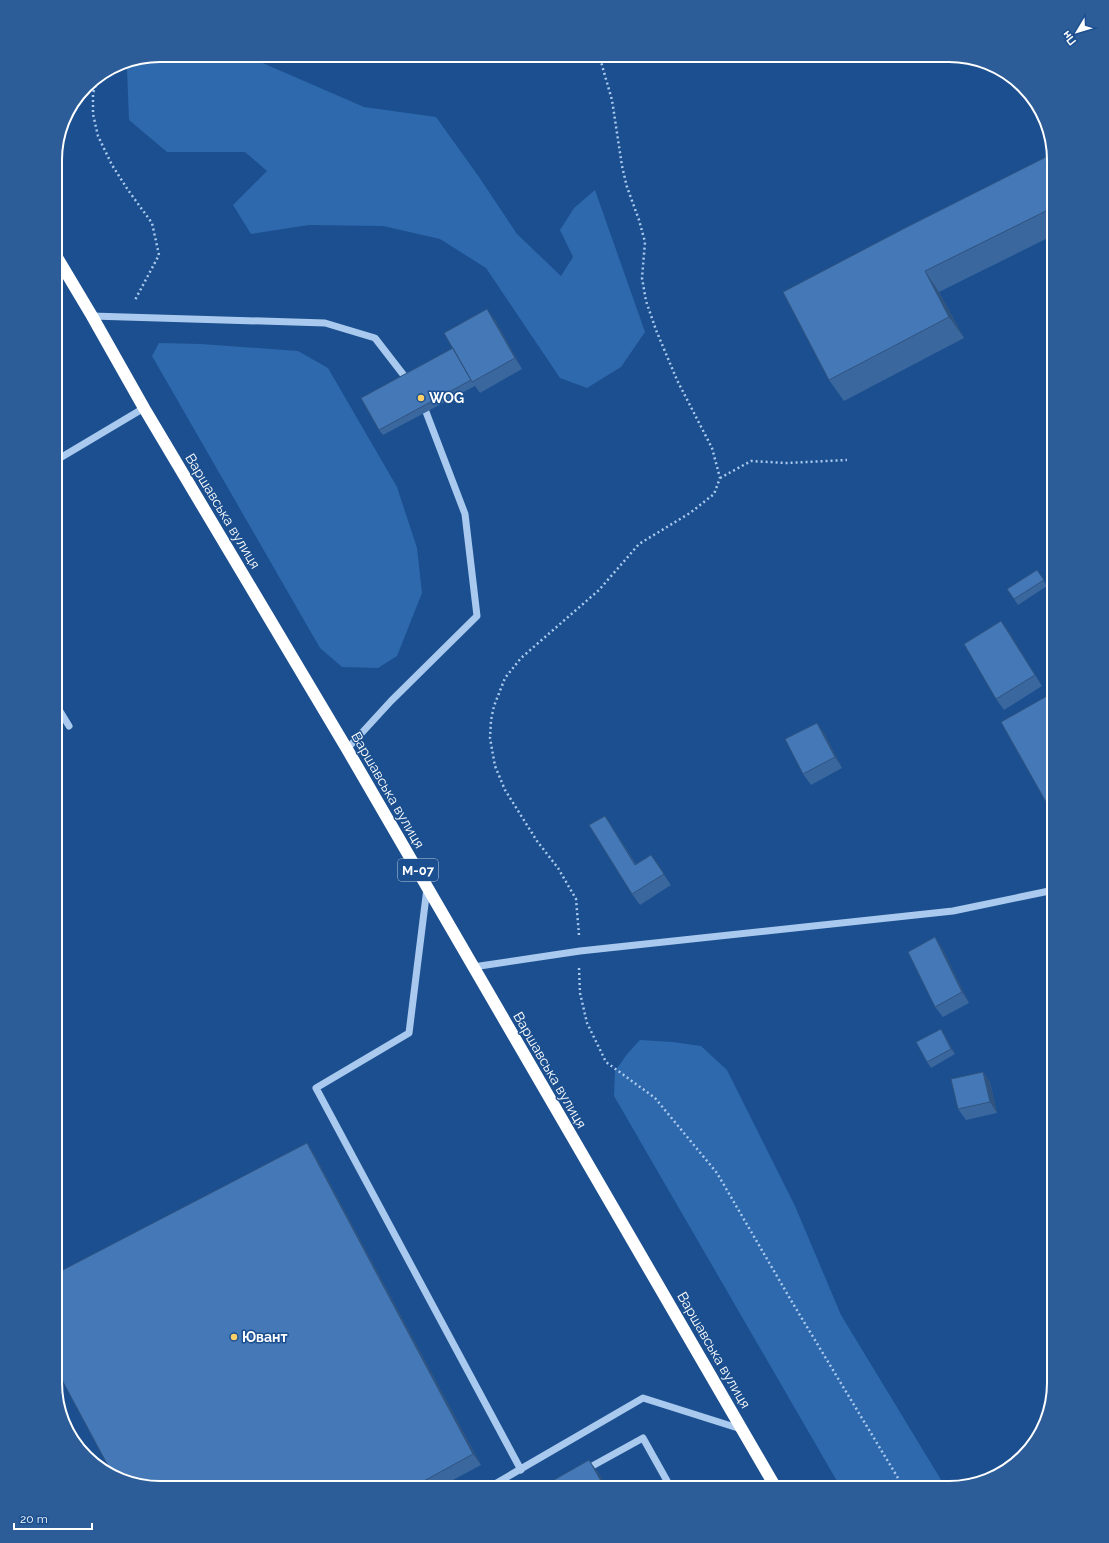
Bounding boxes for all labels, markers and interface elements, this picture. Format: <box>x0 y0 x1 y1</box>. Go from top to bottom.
north arrow <box>1057 12 1097 52</box>
text: Пн <box>1060 28 1079 48</box>
place label: WOG <box>429 390 464 406</box>
marker: WOG <box>416 393 426 403</box>
street label: Варшавська вулиця <box>182 450 264 572</box>
street label: Варшавська вулиця <box>348 729 428 851</box>
road number: М-07 <box>398 859 438 881</box>
street label: Варшавська вулиця <box>510 1009 590 1131</box>
street label: Варшавська вулиця <box>674 1289 754 1411</box>
place label: Ювант <box>242 1329 287 1345</box>
marker: Ювант <box>229 1332 239 1342</box>
scale bar <box>14 1505 92 1531</box>
text: 20 m <box>20 1512 48 1526</box>

